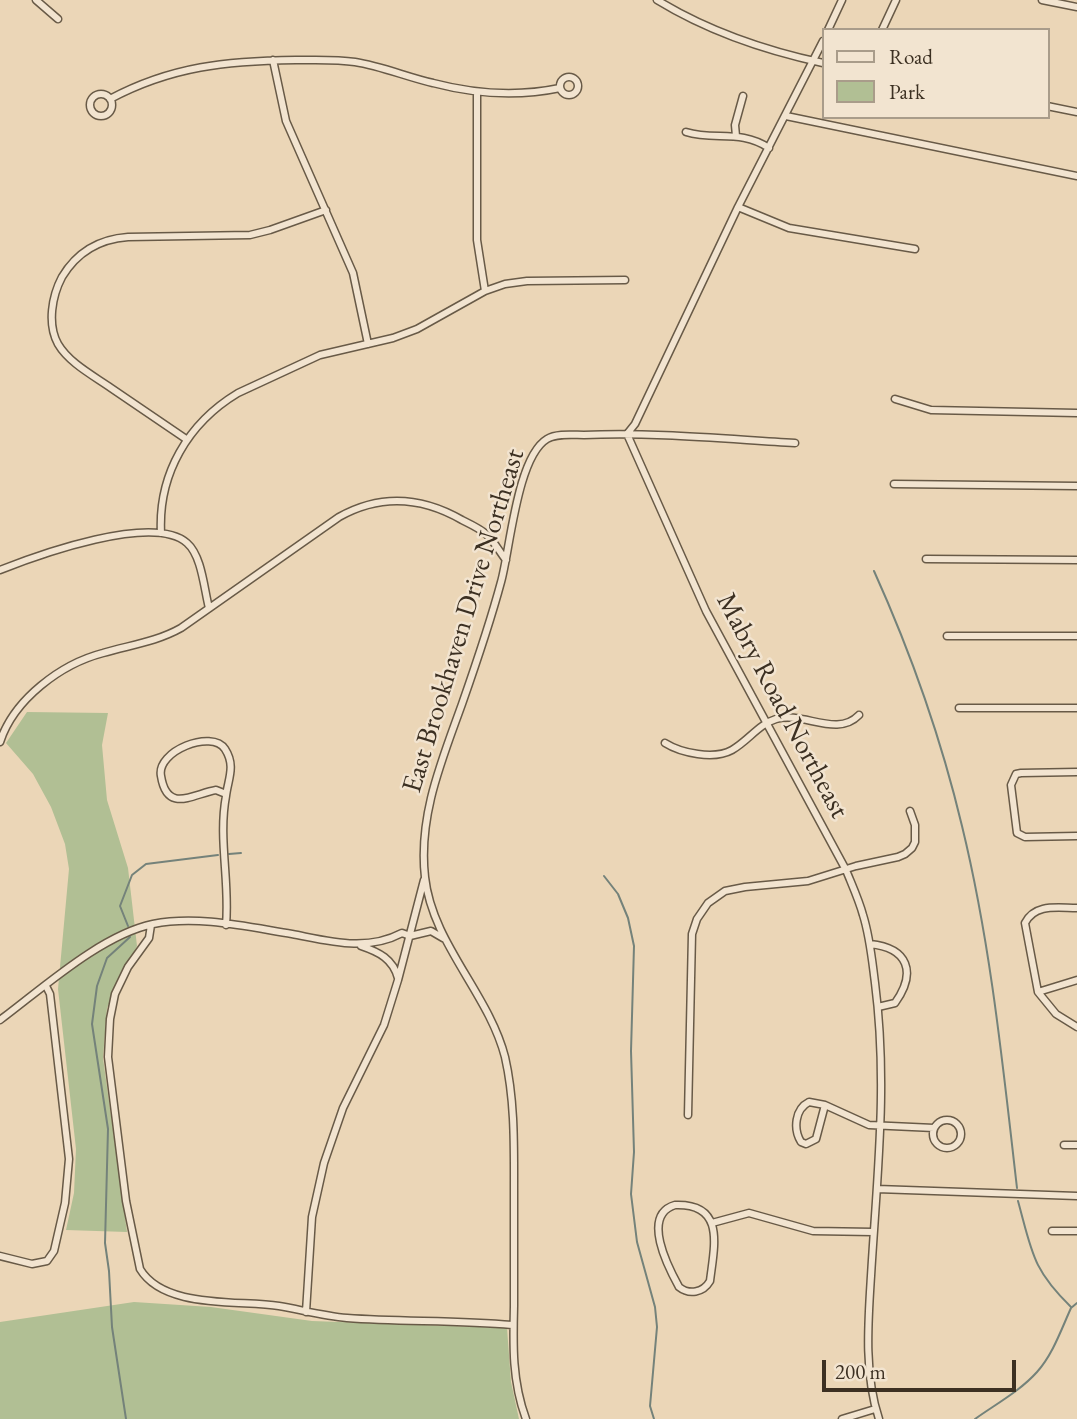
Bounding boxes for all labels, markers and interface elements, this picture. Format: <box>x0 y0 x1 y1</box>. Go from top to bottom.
legend <box>822 28 1049 119</box>
text: Road <box>889 43 933 70</box>
text: Park <box>889 78 925 105</box>
street label: East Brookhaven Drive Northeast <box>396 445 532 797</box>
street label: Mabry Road Northeast <box>708 588 856 824</box>
scale bar <box>825 1346 1019 1390</box>
text: 200 m <box>835 1358 886 1385</box>

